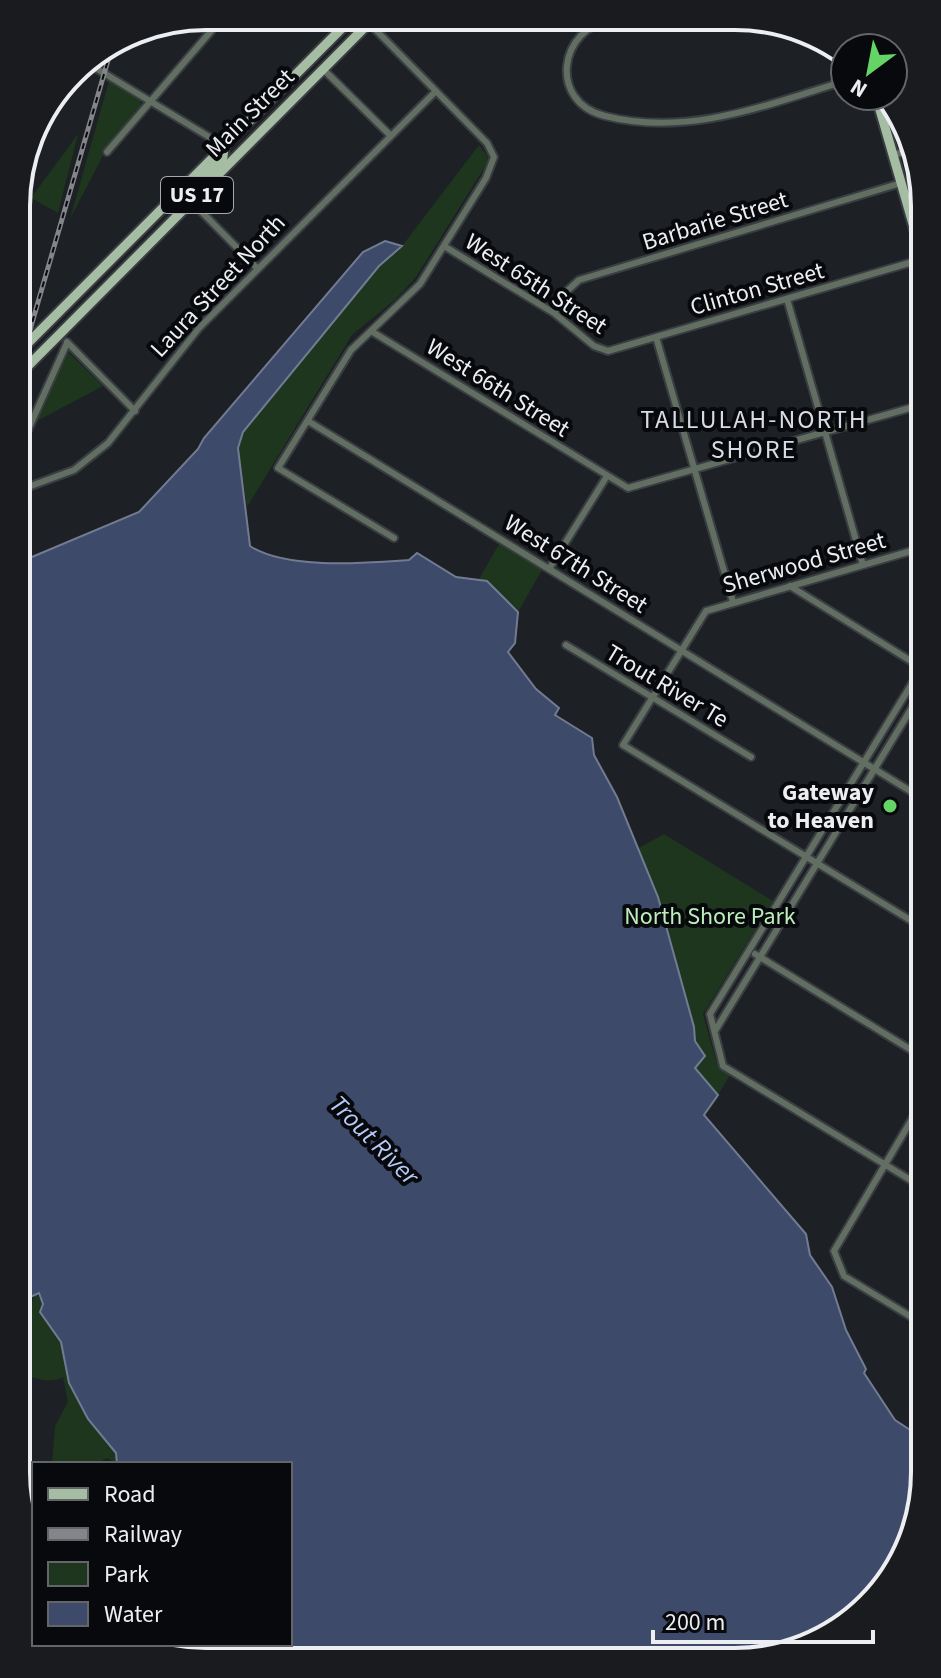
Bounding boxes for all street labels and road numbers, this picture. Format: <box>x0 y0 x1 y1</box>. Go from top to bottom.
street label: Main Street <box>197 60 303 166</box>
road number: US 17 <box>161 177 233 213</box>
street label: Barbarie Street <box>638 182 792 260</box>
street label: Laura Street North <box>142 207 294 365</box>
street label: West 65th Street <box>458 225 614 343</box>
street label: Clinton Street <box>686 253 828 325</box>
street label: West 66th Street <box>420 330 576 446</box>
street label: West 67th Street <box>498 506 654 622</box>
street label: Sherwood Street <box>718 523 890 603</box>
street label: Trout River Te <box>599 636 735 736</box>

